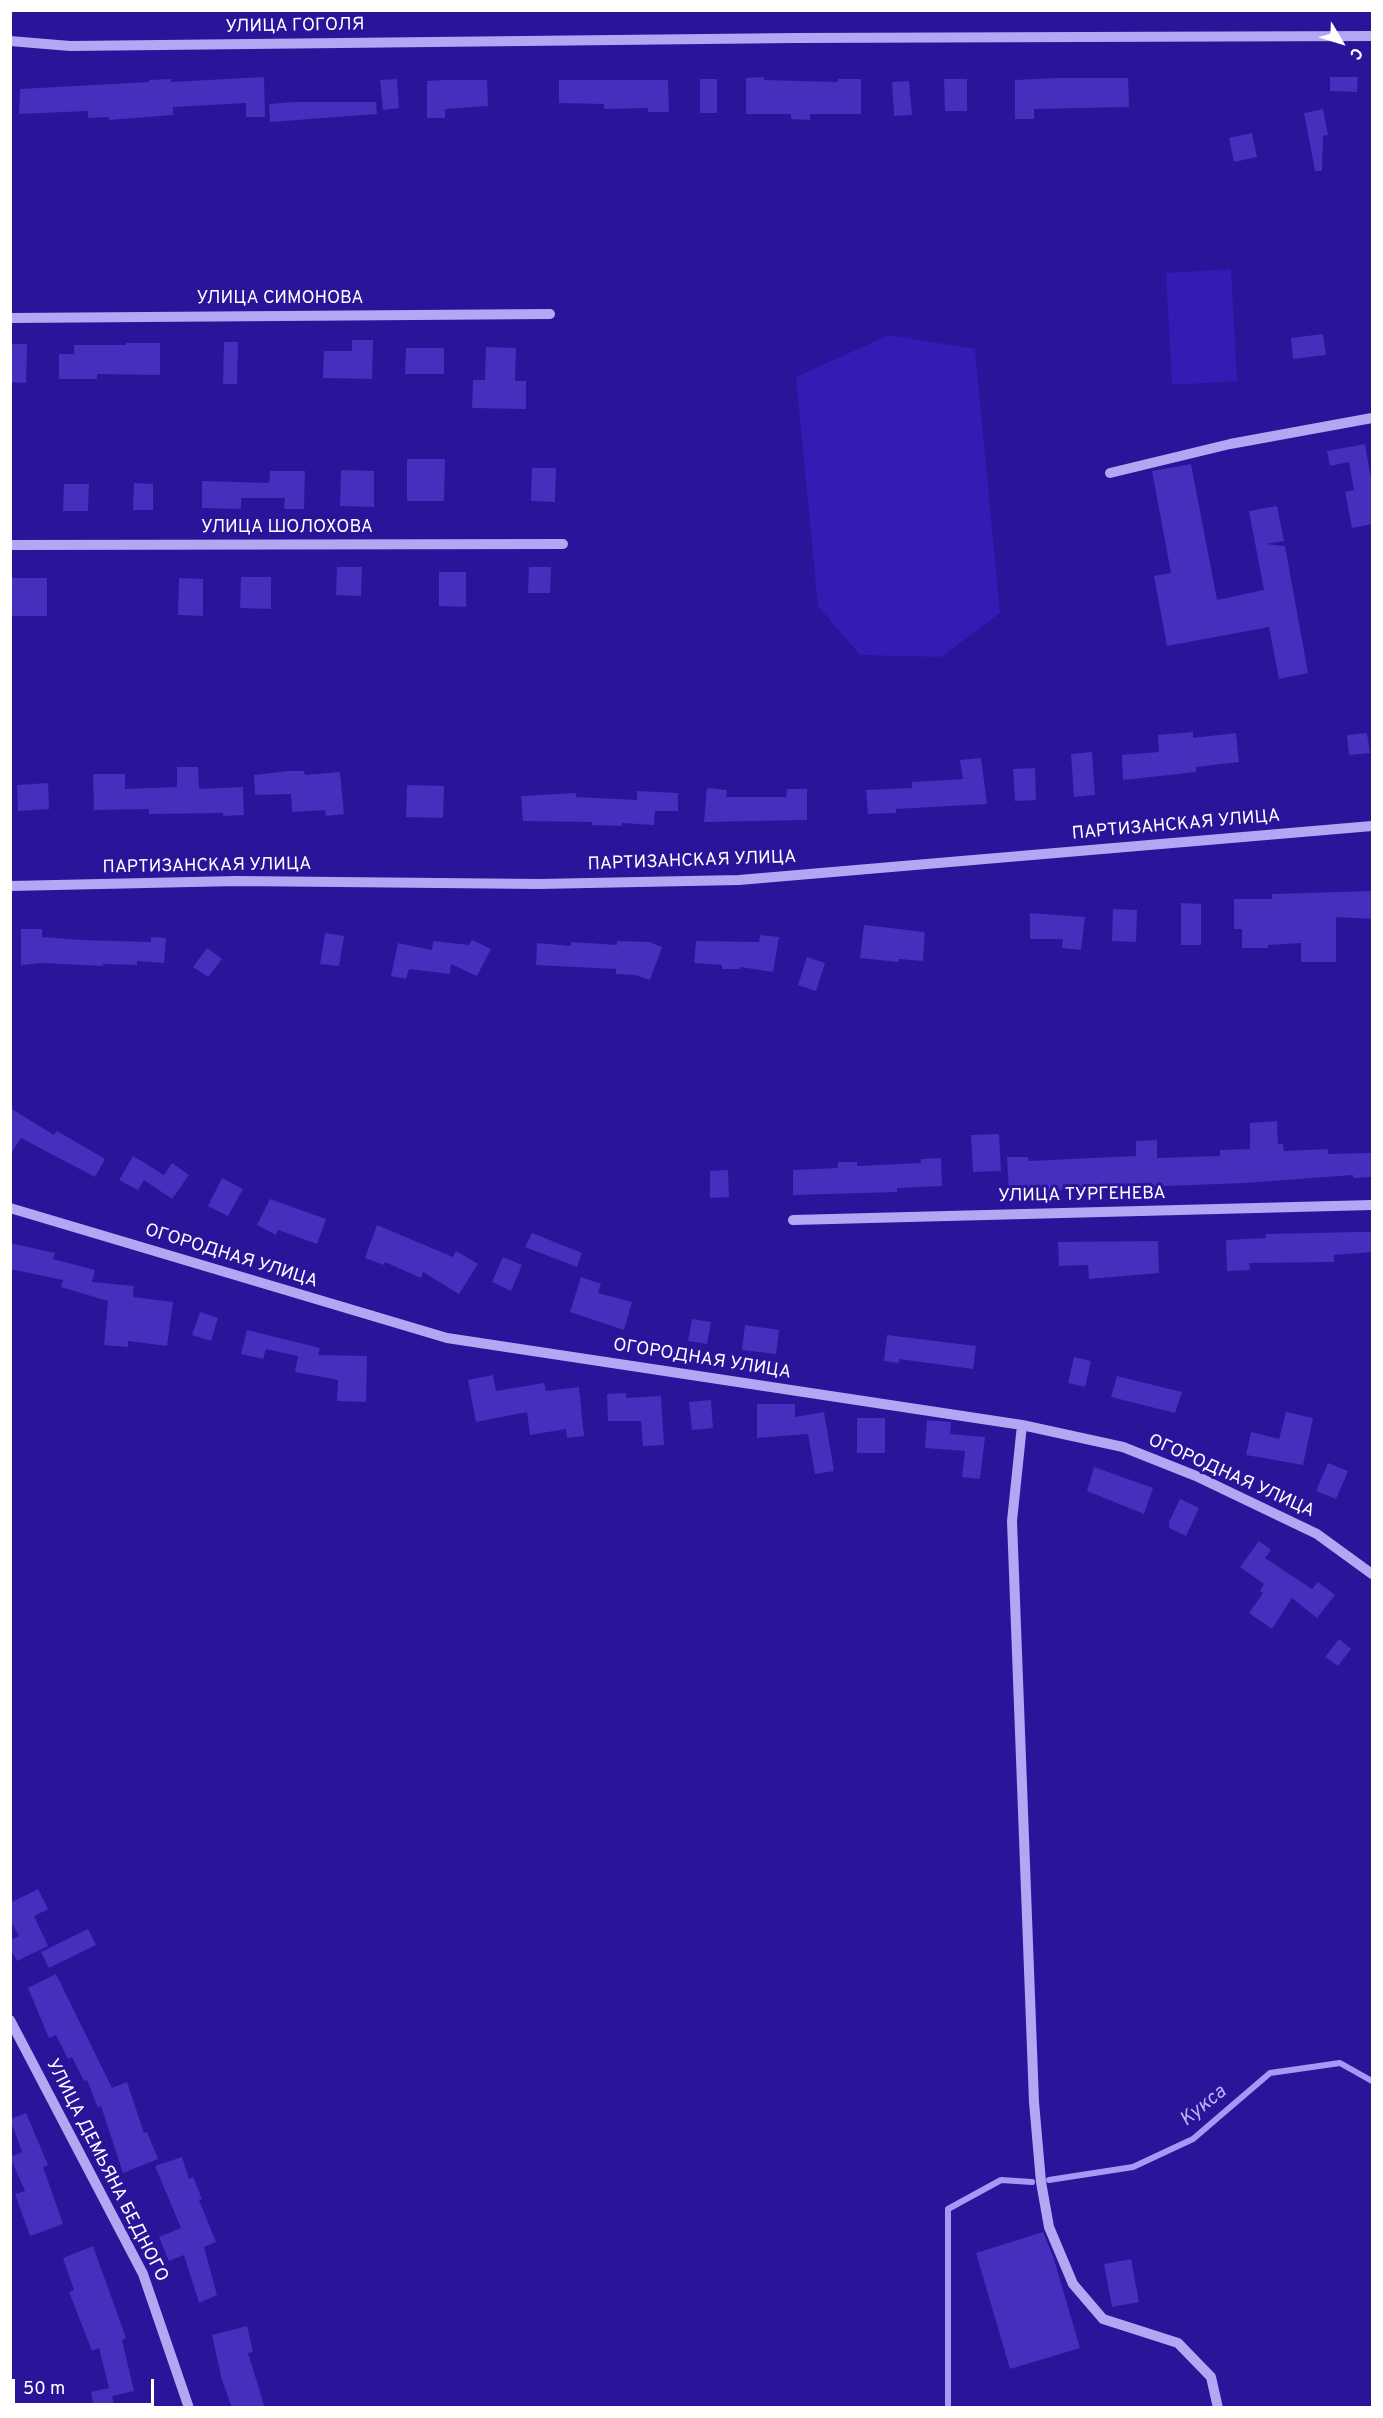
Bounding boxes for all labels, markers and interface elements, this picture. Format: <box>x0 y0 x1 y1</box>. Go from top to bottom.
north arrow <box>1311 12 1371 72</box>
street label: УЛИЦА ГОГОЛЯ <box>225 15 365 39</box>
text: С <box>1344 43 1366 63</box>
street label: УЛИЦА СИМОНОВА <box>196 288 364 310</box>
street label: УЛИЦА ШОЛОХОВА <box>201 517 373 539</box>
street label: ПАРТИЗАНСКАЯ УЛИЦА <box>1071 806 1281 846</box>
street label: ПАРТИЗАНСКАЯ УЛИЦА <box>587 848 797 876</box>
street label: ПАРТИЗАНСКАЯ УЛИЦА <box>102 854 312 880</box>
street label: УЛИЦА ТУРГЕНЕВА <box>998 1184 1166 1208</box>
street label: ОГОРОДНАЯ УЛИЦА <box>142 1220 320 1294</box>
street label: ОГОРОДНАЯ УЛИЦА <box>611 1335 793 1385</box>
street label: ОГОРОДНАЯ УЛИЦА <box>1144 1431 1318 1523</box>
street label: УЛИЦА ДЕМЬЯНА БЕДНОГО <box>40 2056 172 2286</box>
water label: Кукса <box>1176 2081 1232 2133</box>
scale bar <box>15 2367 158 2405</box>
text: 50 m <box>23 2378 65 2401</box>

